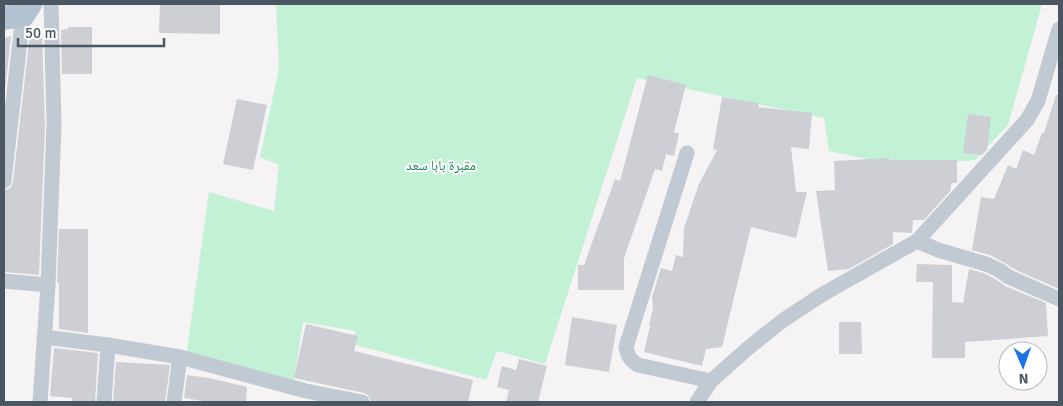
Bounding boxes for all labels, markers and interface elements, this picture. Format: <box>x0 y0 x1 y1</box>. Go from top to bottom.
scale bar <box>18 15 164 47</box>
text: 50 m <box>25 24 56 42</box>
park label: مقبرة بابا سعد <box>406 157 476 174</box>
north arrow <box>998 341 1048 391</box>
text: N <box>1018 370 1029 387</box>

